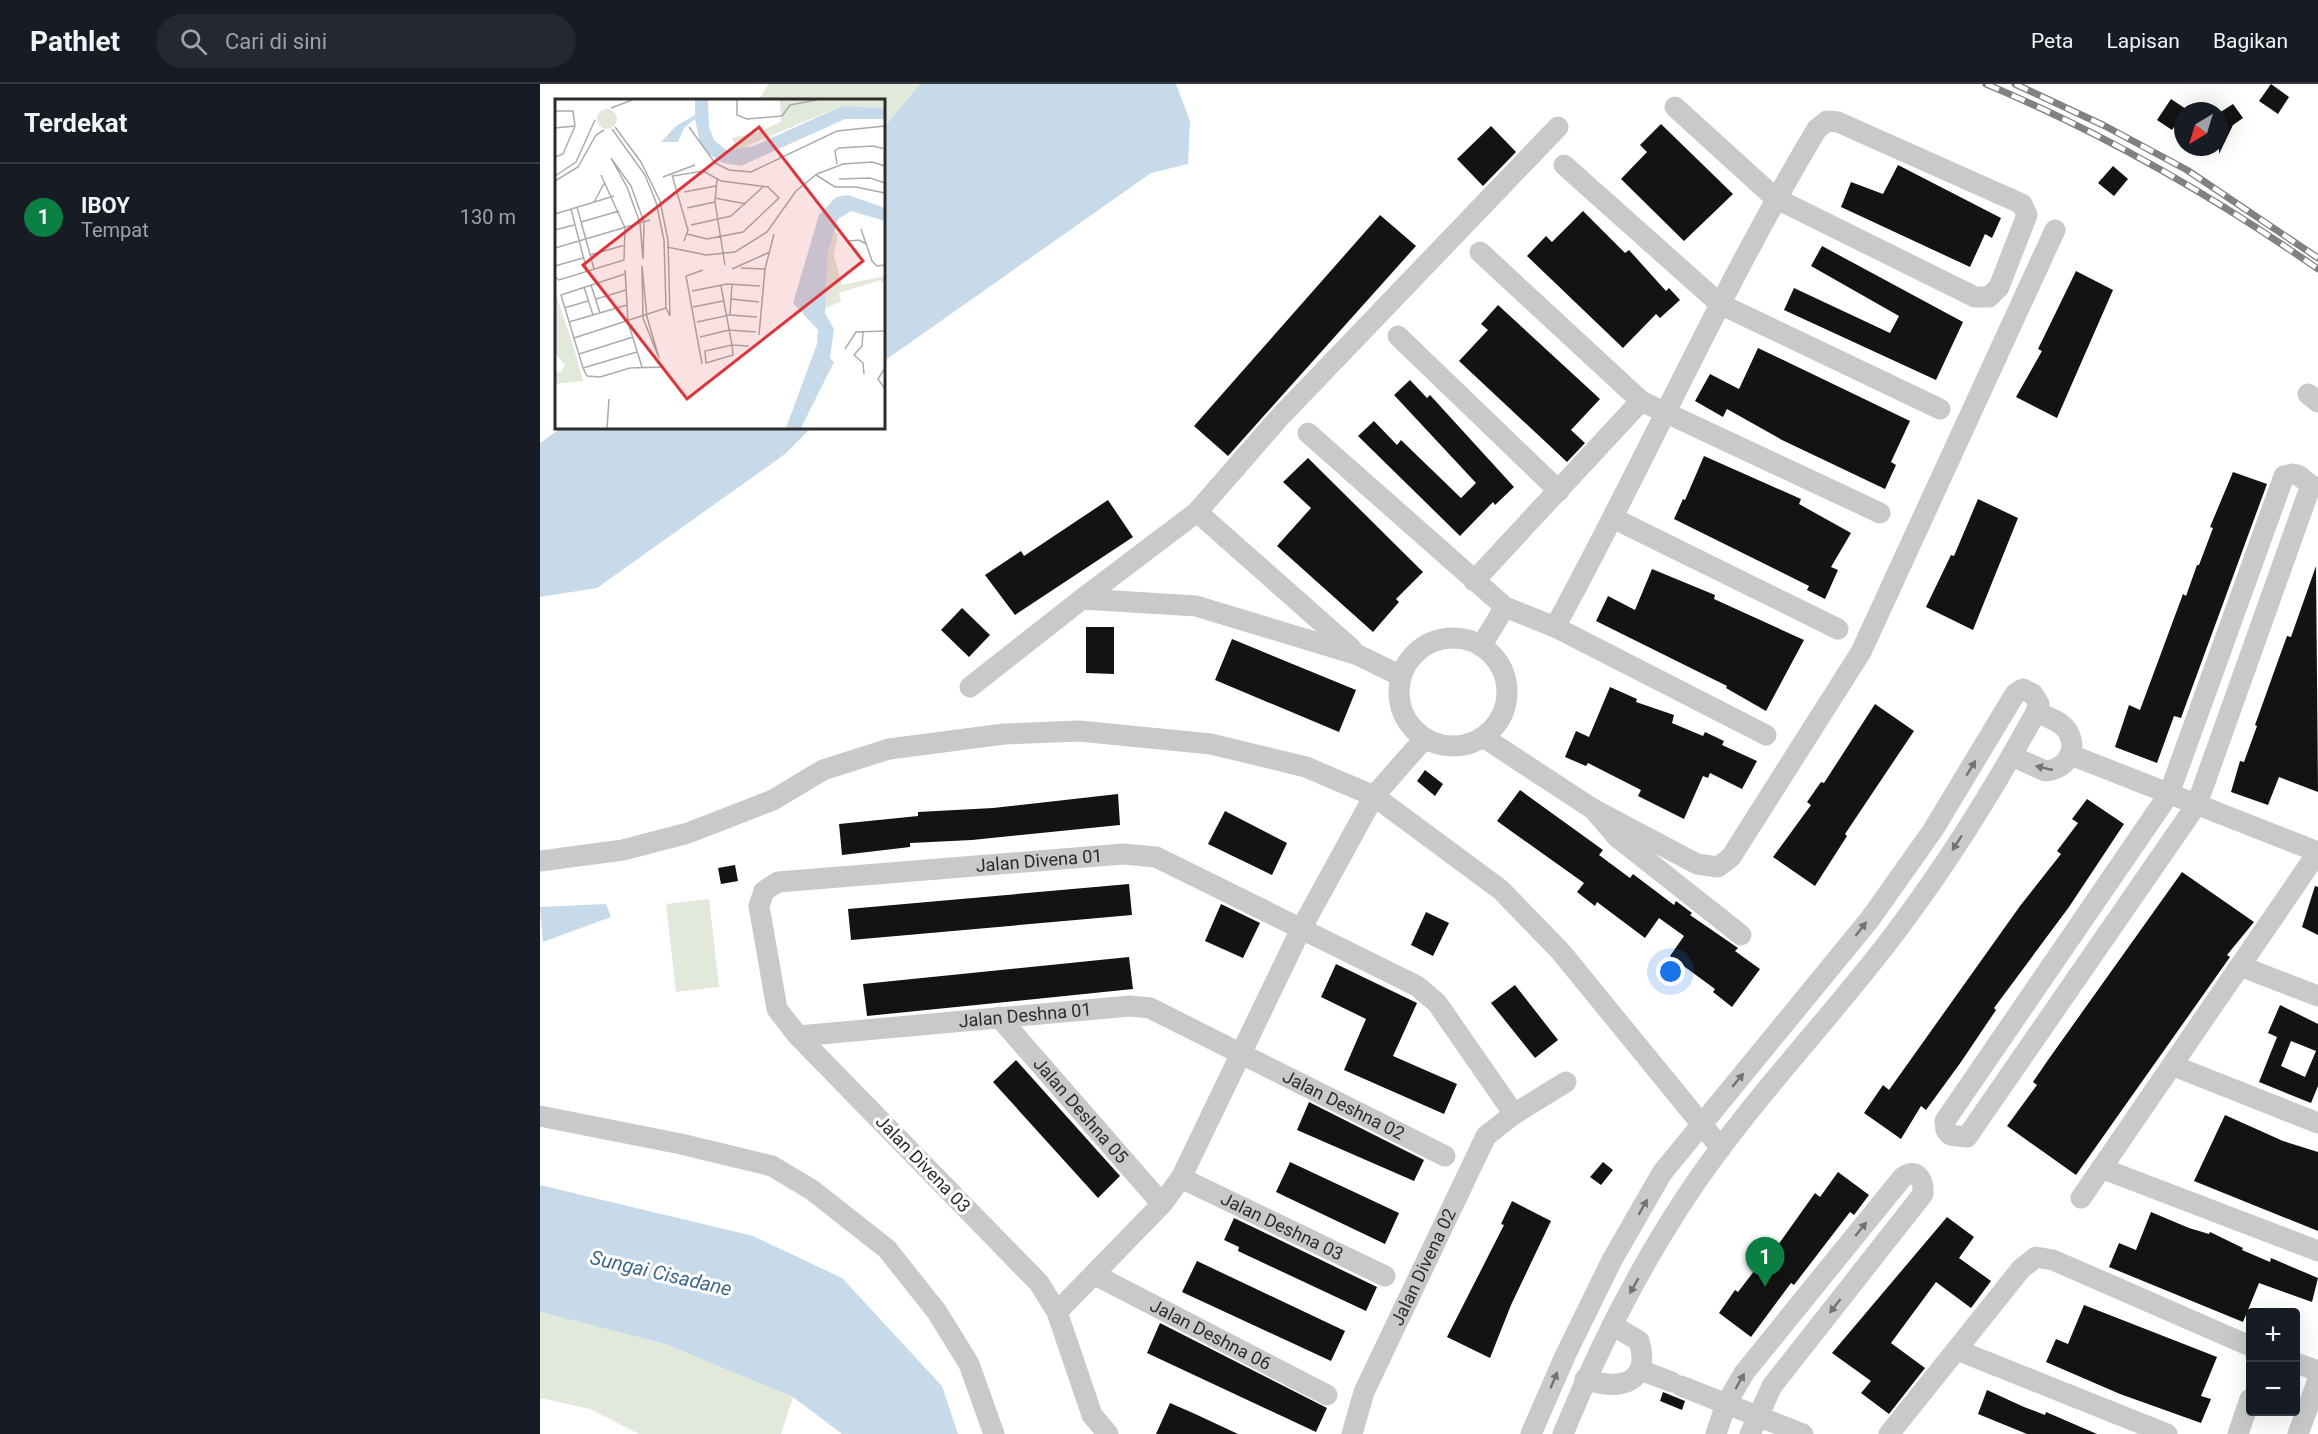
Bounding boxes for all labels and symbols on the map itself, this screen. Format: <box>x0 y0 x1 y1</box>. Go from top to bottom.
inset map <box>555 99 885 429</box>
north arrow <box>2174 102 2228 156</box>
one-way arrow <box>1965 760 1976 776</box>
one-way arrow <box>2034 763 2053 773</box>
one-way arrow <box>1952 834 1963 851</box>
street label: Jalan Divena 01 <box>975 845 1103 876</box>
one-way arrow <box>1855 921 1868 937</box>
your location <box>1656 957 1685 986</box>
street label: Jalan Deshna 01 <box>958 999 1092 1031</box>
street label: Jalan Deshna 05 <box>1029 1053 1133 1167</box>
street label: Jalan Deshna 02 <box>1279 1065 1408 1144</box>
one-way arrow <box>1731 1073 1744 1088</box>
street label: Jalan Divena 03 <box>872 1111 975 1217</box>
street label: Jalan Deshna 03 <box>1218 1188 1347 1264</box>
one-way arrow <box>1637 1199 1648 1215</box>
street label: Jalan Divena 02 <box>1386 1205 1460 1329</box>
one-way arrow <box>1855 1221 1867 1236</box>
pin: 1 <box>1746 1238 1784 1287</box>
water label: Sungai Cisadane <box>588 1245 734 1301</box>
one-way arrow <box>1628 1278 1639 1294</box>
street label: Jalan Deshna 06 <box>1147 1294 1275 1374</box>
one-way arrow <box>1829 1298 1841 1314</box>
one-way arrow <box>1550 1372 1559 1389</box>
one-way arrow <box>1734 1373 1745 1389</box>

